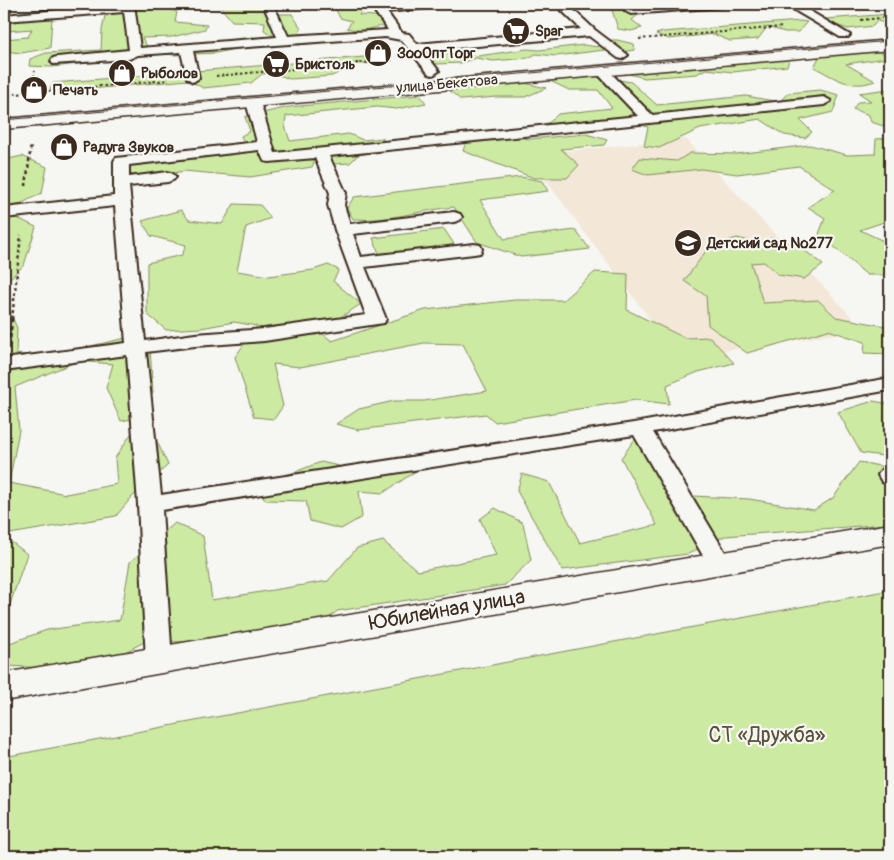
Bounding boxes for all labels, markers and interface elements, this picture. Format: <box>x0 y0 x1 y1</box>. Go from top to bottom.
supermarket icon: Spar <box>501 16 531 46</box>
place label: Spar <box>535 22 564 41</box>
shop icon: ЗооОптТорг <box>363 38 393 68</box>
place label: ЗооОптТорг <box>397 44 476 63</box>
supermarket icon: Бристоль <box>261 49 291 79</box>
place label: Бристоль <box>295 55 356 74</box>
shop icon: Рыболов <box>107 58 137 88</box>
place label: Рыболов <box>141 64 198 83</box>
street label: улица Бекетова <box>394 70 499 98</box>
shop icon: Печать <box>19 75 49 105</box>
place label: Печать <box>53 81 98 100</box>
shop icon: Радуга Звуков <box>49 132 79 162</box>
place label: Радуга Звуков <box>83 138 174 157</box>
school or university icon: Детский сад №277 <box>673 228 703 258</box>
place label: Детский сад №277 <box>706 234 833 253</box>
street label: Юбилейная улица <box>367 583 527 637</box>
park label: СТ «Дружба» <box>709 722 826 749</box>

